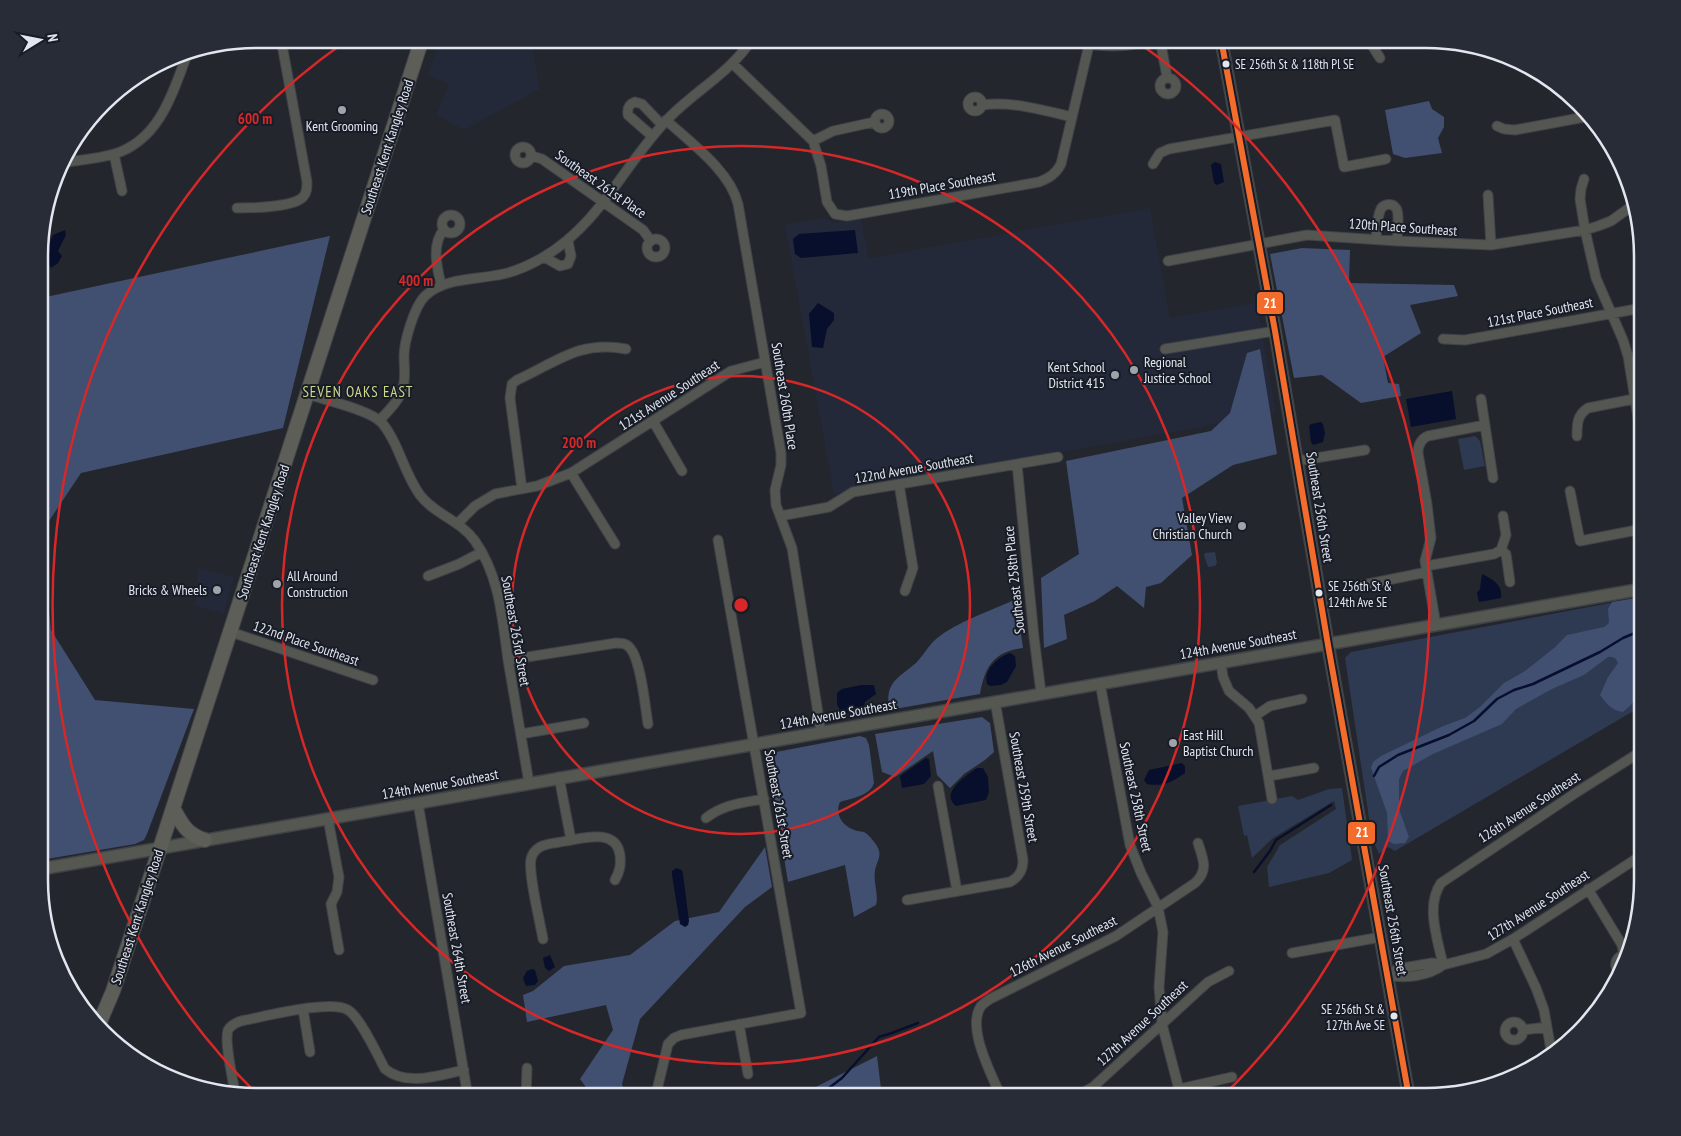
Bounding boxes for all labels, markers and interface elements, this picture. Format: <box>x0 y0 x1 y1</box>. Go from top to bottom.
north arrow <box>15 15 65 65</box>
text: N <box>43 32 62 43</box>
place label: SE 256th St & 118th Pl SE <box>1235 56 1354 73</box>
marker: SE 256th St & 118th Pl SE <box>1221 59 1231 69</box>
street label: Southeast Kent Kangley Road <box>357 77 417 217</box>
marker: Kent Grooming <box>336 104 348 116</box>
text: 600 m <box>238 109 272 128</box>
place label: Kent Grooming <box>306 117 378 135</box>
street label: Southeast 261st Place <box>552 146 650 222</box>
street label: 119th Place Southeast <box>887 167 997 203</box>
street label: 120th Place Southeast <box>1348 214 1458 240</box>
text: 400 m <box>399 271 433 290</box>
line badge: 21 <box>1256 291 1284 315</box>
street label: 121st Place Southeast <box>1486 293 1594 331</box>
text: 21 <box>1263 294 1277 312</box>
street label: Southeast 260th Place <box>768 341 802 451</box>
place label: Regional Justice School <box>1143 353 1212 387</box>
street label: 121st Avenue Southeast <box>615 356 723 434</box>
place label: Kent School District 415 <box>1047 358 1106 392</box>
marker: Regional Justice School <box>1128 364 1140 376</box>
marker: Kent School District 415 <box>1109 369 1121 381</box>
district label: SEVEN OAKS EAST <box>302 382 414 401</box>
text: 200 m <box>562 433 596 452</box>
street label: 122nd Avenue Southeast <box>853 449 975 487</box>
street label: Southeast 256th Street <box>1302 450 1338 564</box>
street label: Southeast Kent Kangley Road <box>233 462 293 602</box>
place label: Valley View Christian Church <box>1153 509 1233 543</box>
marker: Valley View Christian Church <box>1236 520 1248 532</box>
street label: Southeast 258th Place <box>999 525 1029 635</box>
place label: All Around Construction <box>287 567 348 601</box>
street label: Southeast 263rd Street <box>497 574 535 688</box>
marker: All Around Construction <box>271 578 283 590</box>
place label: SE 256th St & 124th Ave SE <box>1328 578 1392 611</box>
place label: Bricks & Wheels <box>128 581 207 599</box>
marker: Bricks & Wheels <box>211 584 223 596</box>
marker: SE 256th St & 124th Ave SE <box>1314 588 1324 598</box>
centre of rings <box>732 596 750 614</box>
street label: 122nd Place Southeast <box>251 616 361 670</box>
street label: 124th Avenue Southeast <box>1178 625 1298 663</box>
street label: 124th Avenue Southeast <box>778 695 898 733</box>
place label: East Hill Baptist Church <box>1183 726 1253 760</box>
street label: Southeast 259th Street <box>1005 730 1043 844</box>
marker: East Hill Baptist Church <box>1167 737 1179 749</box>
street label: Southeast 258th Street <box>1116 740 1156 854</box>
street label: Southeast 261st Street <box>761 748 797 860</box>
street label: 124th Avenue Southeast <box>380 765 500 803</box>
street label: 126th Avenue Southeast <box>1475 767 1583 847</box>
line badge: 21 <box>1347 821 1376 845</box>
text: 21 <box>1355 823 1369 841</box>
street label: Southeast Kent Kangley Road <box>107 847 167 987</box>
street label: Southeast 256th Street <box>1374 863 1412 977</box>
street label: 127th Avenue Southeast <box>1484 865 1592 945</box>
street label: Southeast 264th Street <box>438 891 476 1005</box>
street label: 126th Avenue Southeast <box>1006 911 1120 981</box>
street label: 127th Avenue Southeast <box>1093 976 1191 1070</box>
place label: SE 256th St & 127th Ave SE <box>1321 1001 1385 1034</box>
marker: SE 256th St & 127th Ave SE <box>1389 1011 1399 1021</box>

